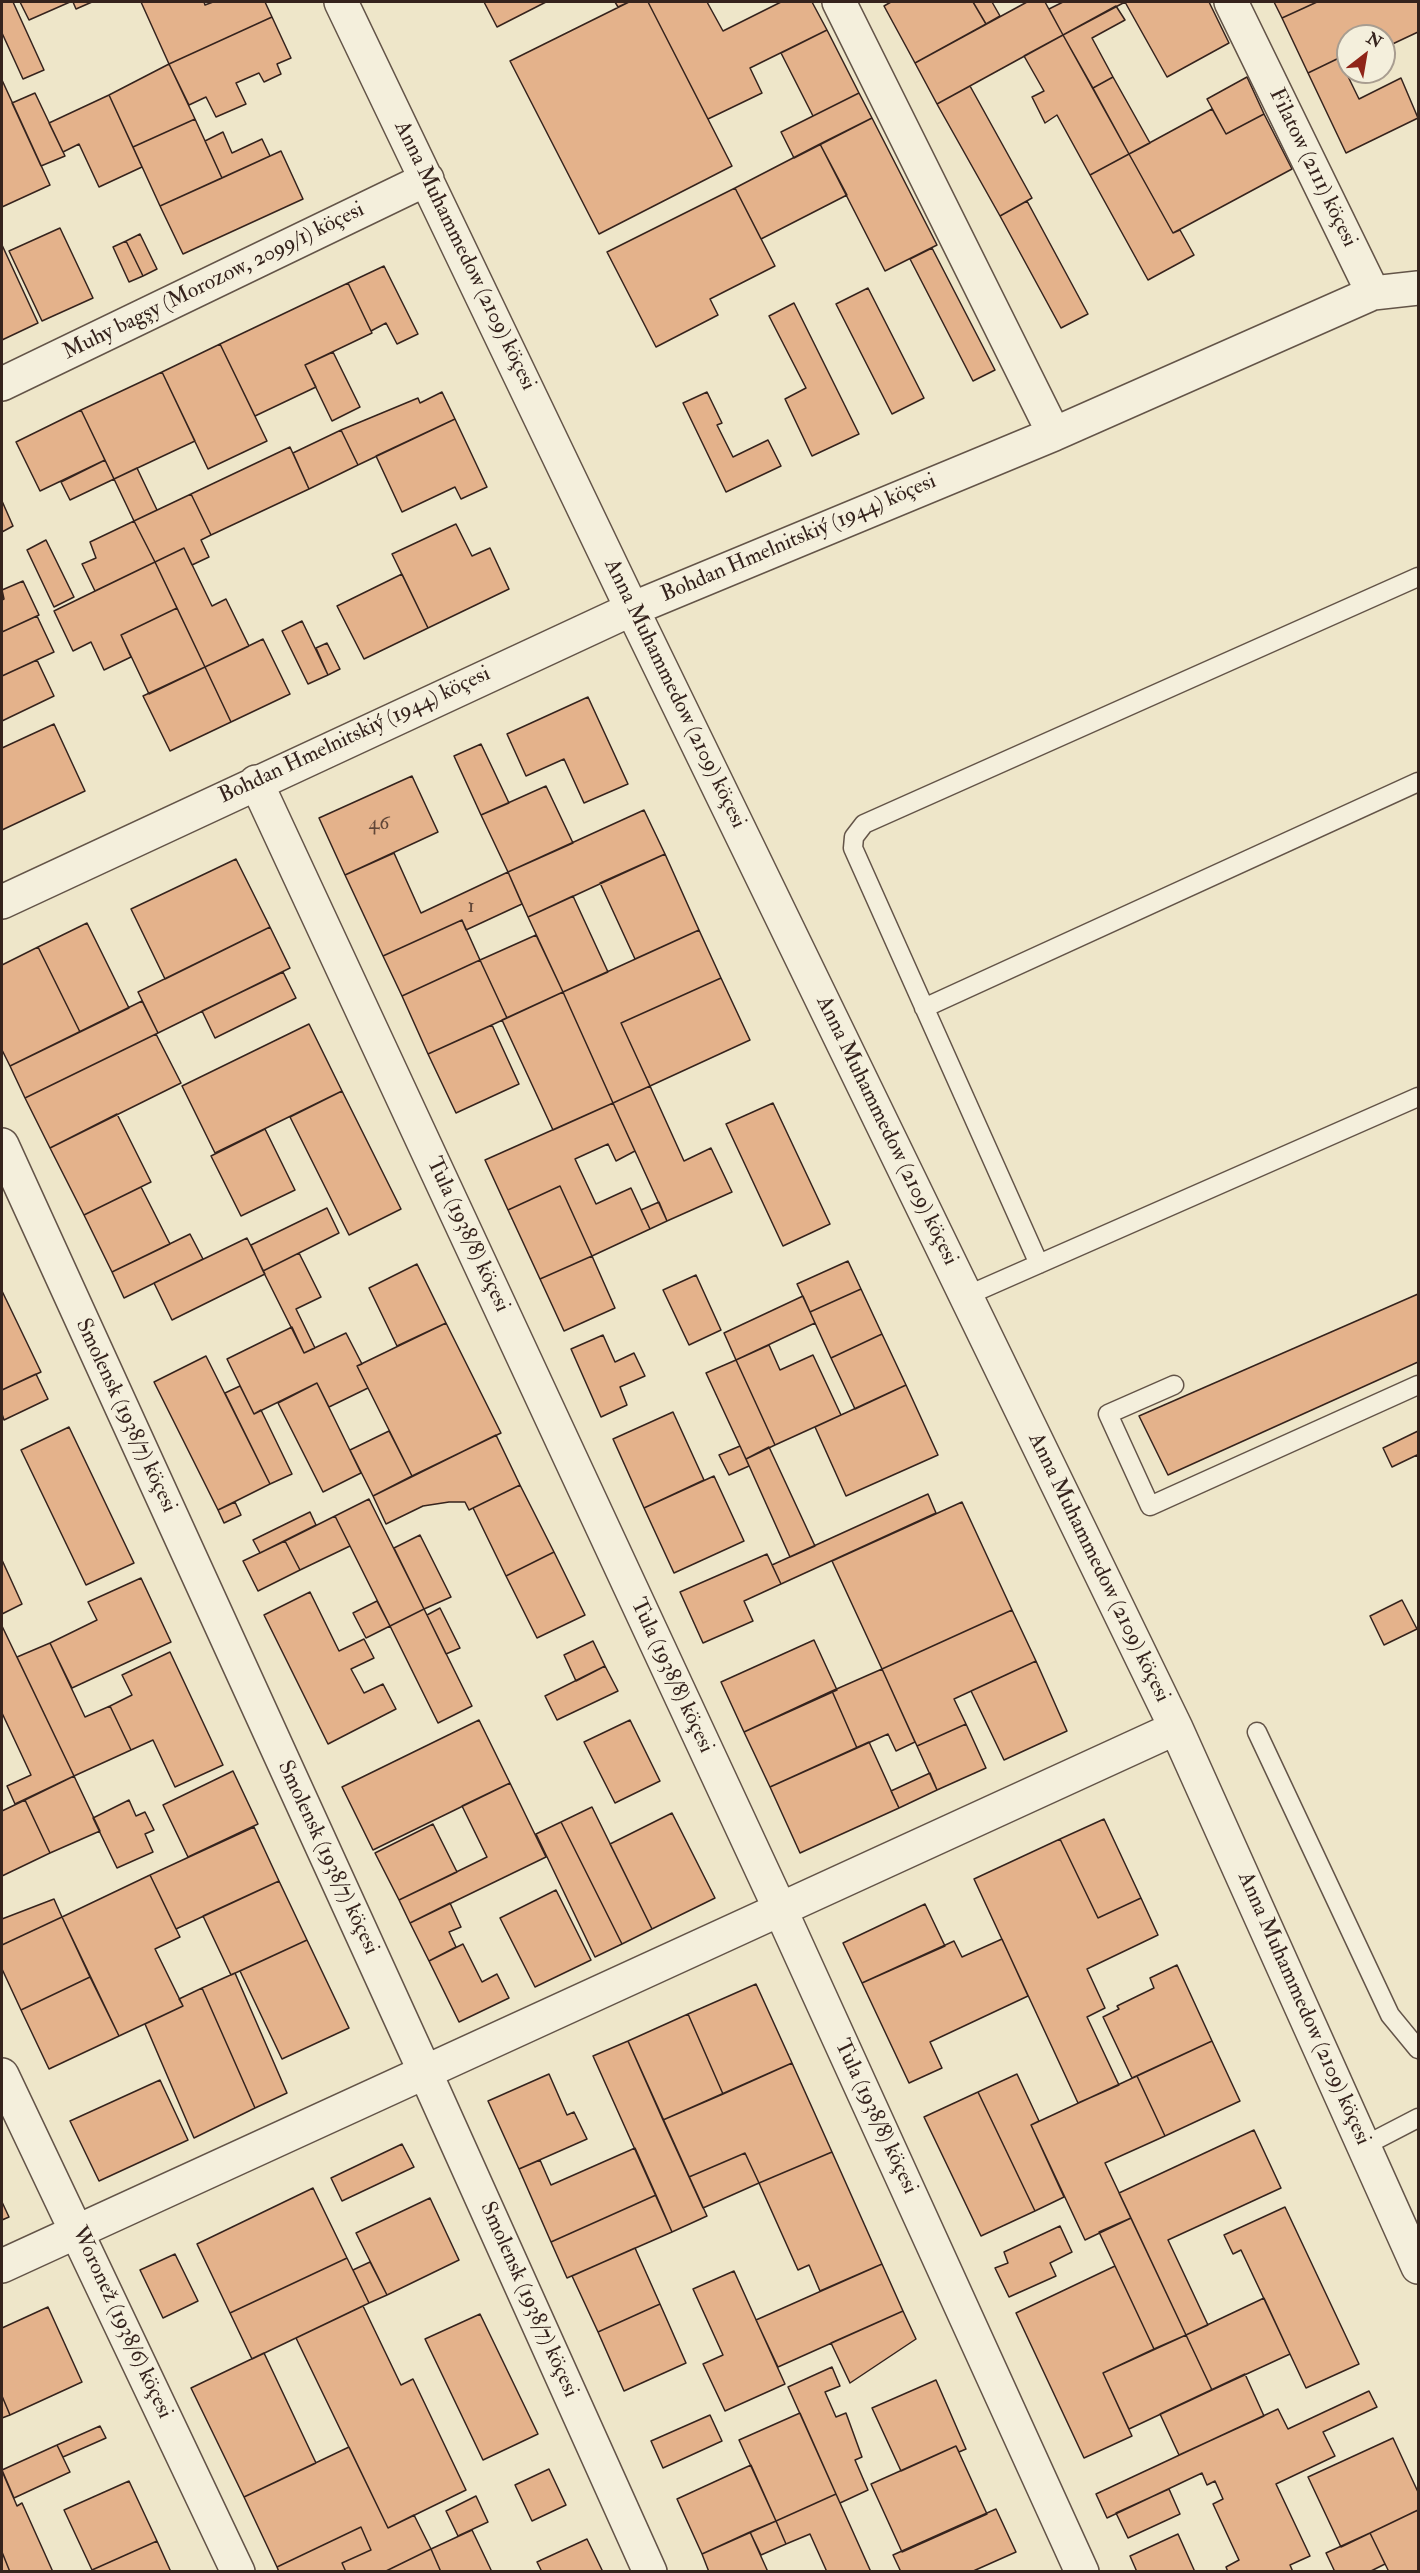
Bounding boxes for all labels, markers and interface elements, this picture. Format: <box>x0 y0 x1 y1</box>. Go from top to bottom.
north arrow <box>1336 24 1396 84</box>
text: N <box>1363 28 1386 53</box>
street label: Filatow (2111) köçesi <box>1262 84 1362 252</box>
street label: Anna Muhammedow (2109) köçesi <box>387 117 541 395</box>
street label: Muhy bagşy (Morozow, 2099/1) köçesi <box>59 197 369 367</box>
street label: Bohdan Hmelnitskiý (1944) köçesi <box>658 469 940 609</box>
street label: Anna Muhammedow (2109) köçesi <box>597 555 751 833</box>
street label: Bohdan Hmelnitskiý (1944) köçesi <box>215 661 495 811</box>
house number: 46 <box>369 813 389 837</box>
house number: 1 <box>467 896 475 920</box>
street label: Anna Muhammedow (2109) köçesi <box>809 992 963 1270</box>
street label: Tula (1938/8) köçesi <box>420 1153 514 1317</box>
street label: Smolensk (1938/7) köçesi <box>68 1315 182 1517</box>
street label: Anna Muhammedow (2109) köçesi <box>1021 1429 1175 1707</box>
street label: Tula (1938/8) köçesi <box>624 1594 718 1758</box>
street label: Smolensk (1938/7) köçesi <box>270 1757 384 1959</box>
street label: Anna Muhammedow (2109) köçesi <box>1231 1868 1375 2150</box>
street label: Tula (1938/8) köçesi <box>828 2035 922 2199</box>
street label: Smolensk (1938/7) köçesi <box>473 2198 583 2402</box>
street label: Woronež (1938/6) köçesi <box>65 2223 177 2423</box>

